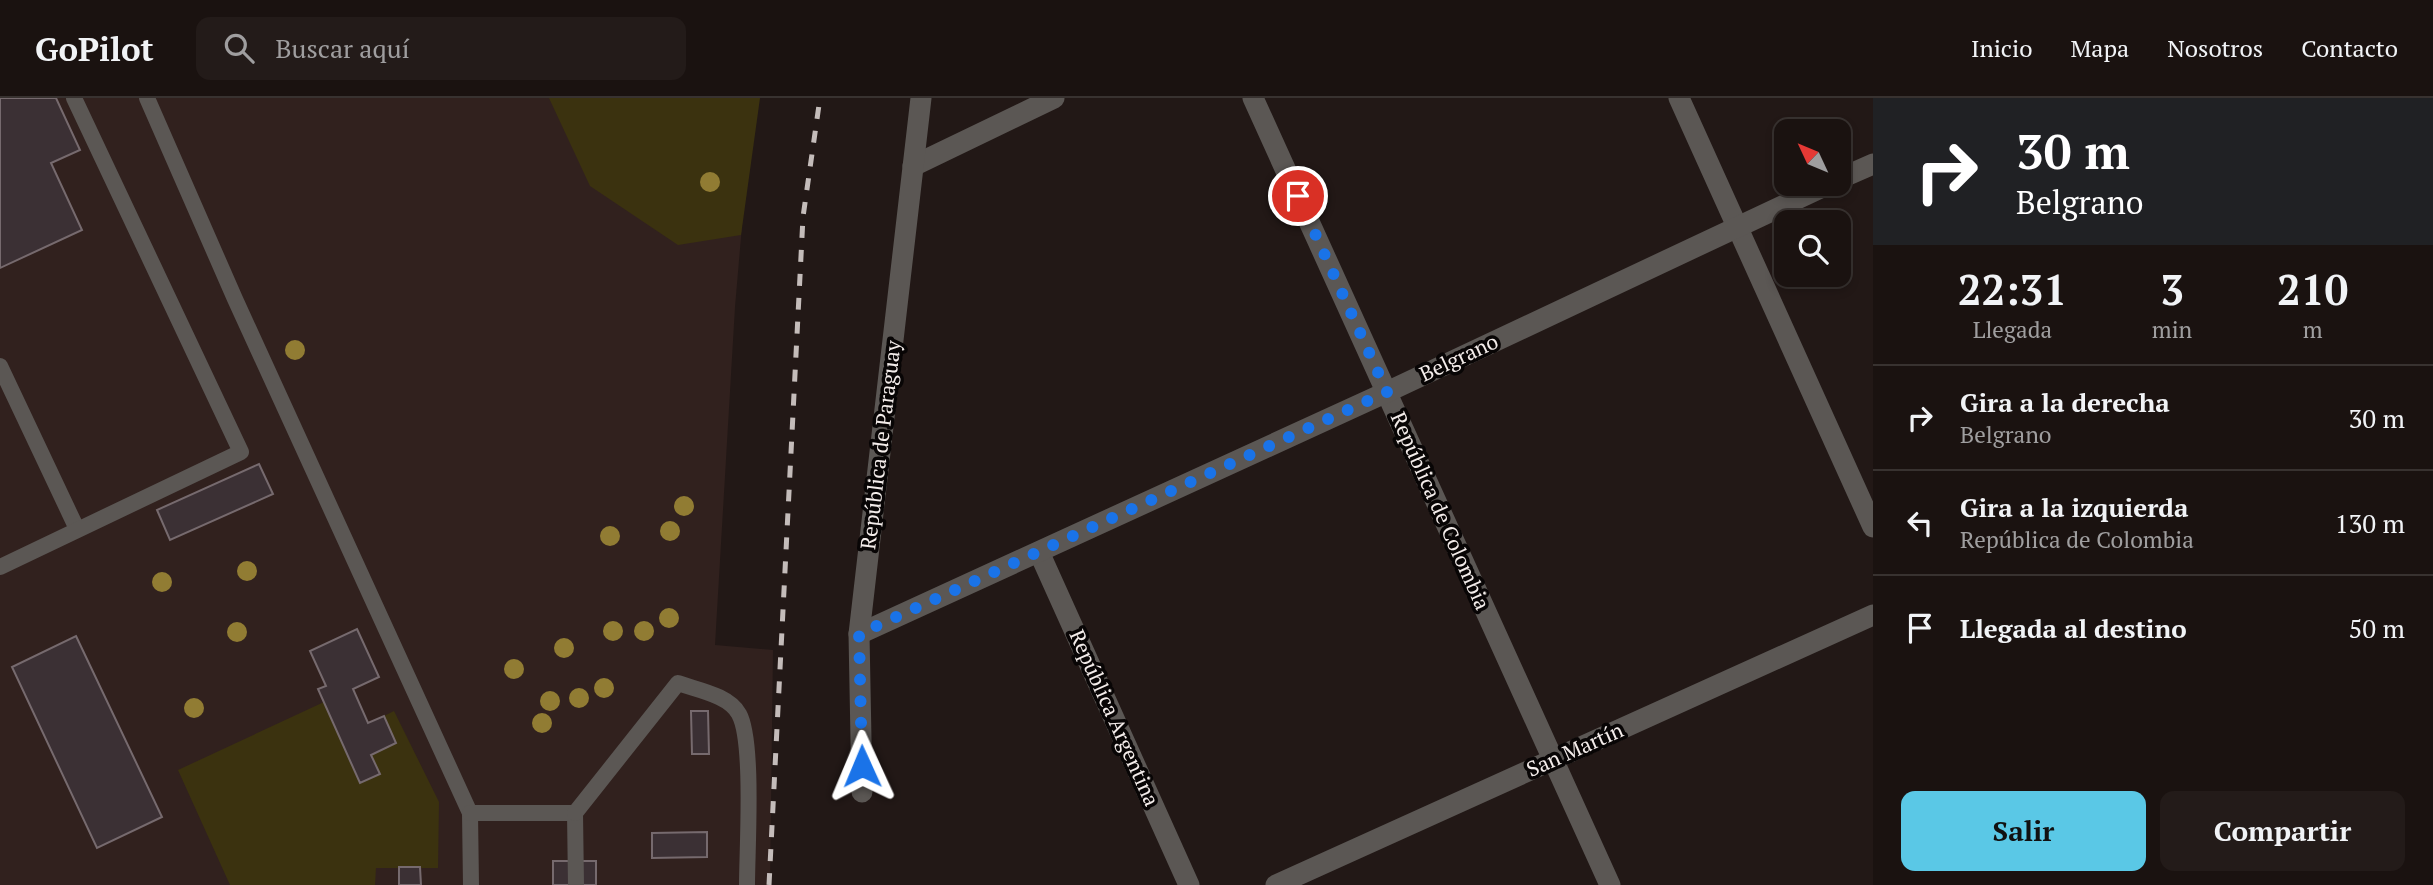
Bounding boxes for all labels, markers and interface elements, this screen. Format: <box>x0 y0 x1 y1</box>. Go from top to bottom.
search box <box>196 17 686 80</box>
text: GoPilot <box>35 27 154 70</box>
icon: search <box>220 29 258 67</box>
text: Buscar aquí <box>276 31 409 65</box>
text: Inicio <box>1971 32 2033 64</box>
text: Mapa <box>2071 32 2129 64</box>
text: Nosotros <box>2167 32 2263 64</box>
text: Contacto <box>2301 32 2398 64</box>
text: 30 m <box>2016 118 2130 183</box>
north arrow <box>1774 119 1852 196</box>
map controls <box>1774 119 1851 287</box>
icon: right <box>1901 126 1992 217</box>
pin <box>1268 166 1328 226</box>
icon: arrive <box>1279 177 1317 215</box>
text: Belgrano <box>2016 181 2143 223</box>
button: search <box>1774 210 1851 287</box>
text: 22:31 <box>1958 261 2067 317</box>
text: 3 <box>2160 261 2184 317</box>
text: 210 <box>2277 261 2348 317</box>
text: Llegada <box>1973 314 2052 345</box>
text: min <box>2152 314 2192 345</box>
text: m <box>2303 314 2323 345</box>
street label: Belgrano <box>1415 327 1502 387</box>
street label: República de Paraguay <box>853 338 907 551</box>
text: Gira a la derecha <box>1960 385 2170 419</box>
icon: right <box>1901 399 1939 437</box>
text: 30 m <box>2349 401 2405 435</box>
street label: República de Colombia <box>1385 407 1497 614</box>
text: Belgrano <box>1960 419 2052 450</box>
text: Gira a la izquierda <box>1960 490 2188 524</box>
icon: left <box>1901 504 1939 542</box>
text: 130 m <box>2335 506 2405 540</box>
text: República de Colombia <box>1960 524 2194 555</box>
icon: arrive <box>1901 609 1939 647</box>
text: Llegada al destino <box>1960 611 2187 645</box>
text: 50 m <box>2349 611 2405 645</box>
street label: República Argentina <box>1063 625 1167 811</box>
street label: San Martín <box>1522 715 1628 783</box>
position arrow <box>825 729 899 803</box>
button: Salir <box>1901 791 2146 871</box>
button: Compartir <box>2160 791 2405 871</box>

